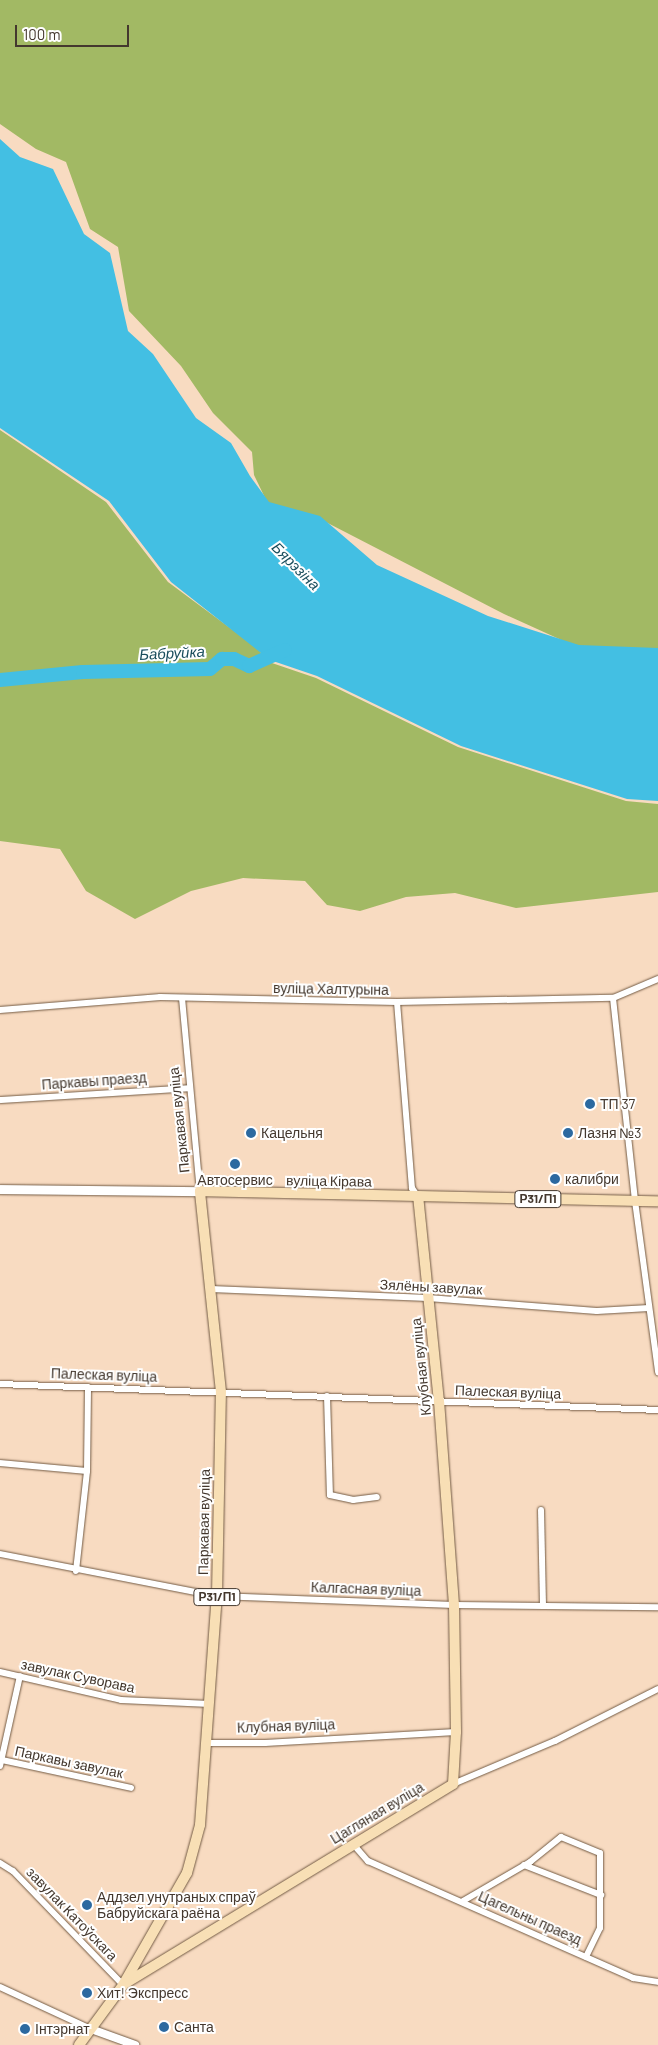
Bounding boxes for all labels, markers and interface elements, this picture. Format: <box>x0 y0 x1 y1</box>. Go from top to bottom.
scale bar <box>18 15 131 47</box>
text: 100 m <box>23 25 61 43</box>
water label: Бярэзіна <box>268 538 324 594</box>
water label: Бабруйка <box>139 642 205 664</box>
street label: вуліца Халтурына <box>273 980 389 998</box>
street label: Паркавая вуліца <box>165 1066 193 1174</box>
street label: Паркавы праезд <box>41 1069 147 1093</box>
place label: ТП 37 <box>600 1096 635 1112</box>
marker: ТП 37 <box>584 1098 596 1110</box>
place label: Кацельня <box>261 1125 323 1141</box>
place label: Лазня №3 <box>578 1125 642 1141</box>
marker: Кацельня <box>245 1127 257 1139</box>
marker: Лазня №3 <box>562 1127 574 1139</box>
marker: Автосервис <box>229 1158 241 1170</box>
place label: калибри <box>565 1171 619 1187</box>
place label: Автосервис <box>197 1172 273 1188</box>
street label: вуліца Кірава <box>286 1172 372 1190</box>
marker: калибри <box>549 1173 561 1185</box>
road number: Р31/П1 <box>514 1190 562 1208</box>
street label: Зялёны завулак <box>379 1276 483 1298</box>
street label: Клубная вуліца <box>408 1317 434 1417</box>
street label: Палеская вуліца <box>51 1365 157 1385</box>
street label: Палеская вуліца <box>455 1382 561 1402</box>
street label: Паркавая вуліца <box>195 1469 213 1575</box>
street label: Калгасная вуліца <box>310 1579 422 1599</box>
road number: Р31/П1 <box>193 1588 241 1606</box>
street label: завулак Суворава <box>20 1656 136 1696</box>
street label: Клубная вуліца <box>237 1716 335 1736</box>
street label: Паркавы завулак <box>13 1742 125 1782</box>
street label: Цагляная вуліца <box>327 1779 427 1847</box>
street label: завулак Катоўскага <box>23 1864 121 1964</box>
street label: Цагельны праезд <box>476 1888 584 1948</box>
place label: Аддзел унутраных спраў Бабруйскага раёна <box>97 1889 256 1921</box>
marker: Аддзел унутраных спраў Бабруйскага раёна <box>81 1899 93 1911</box>
place label: Хит! Экспресс <box>97 1985 188 2001</box>
marker: Хит! Экспресс <box>81 1987 93 1999</box>
place label: Санта <box>174 2019 214 2035</box>
place label: Інтэрнат <box>35 2021 90 2037</box>
marker: Санта <box>158 2021 170 2033</box>
marker: Інтэрнат <box>19 2023 31 2035</box>

